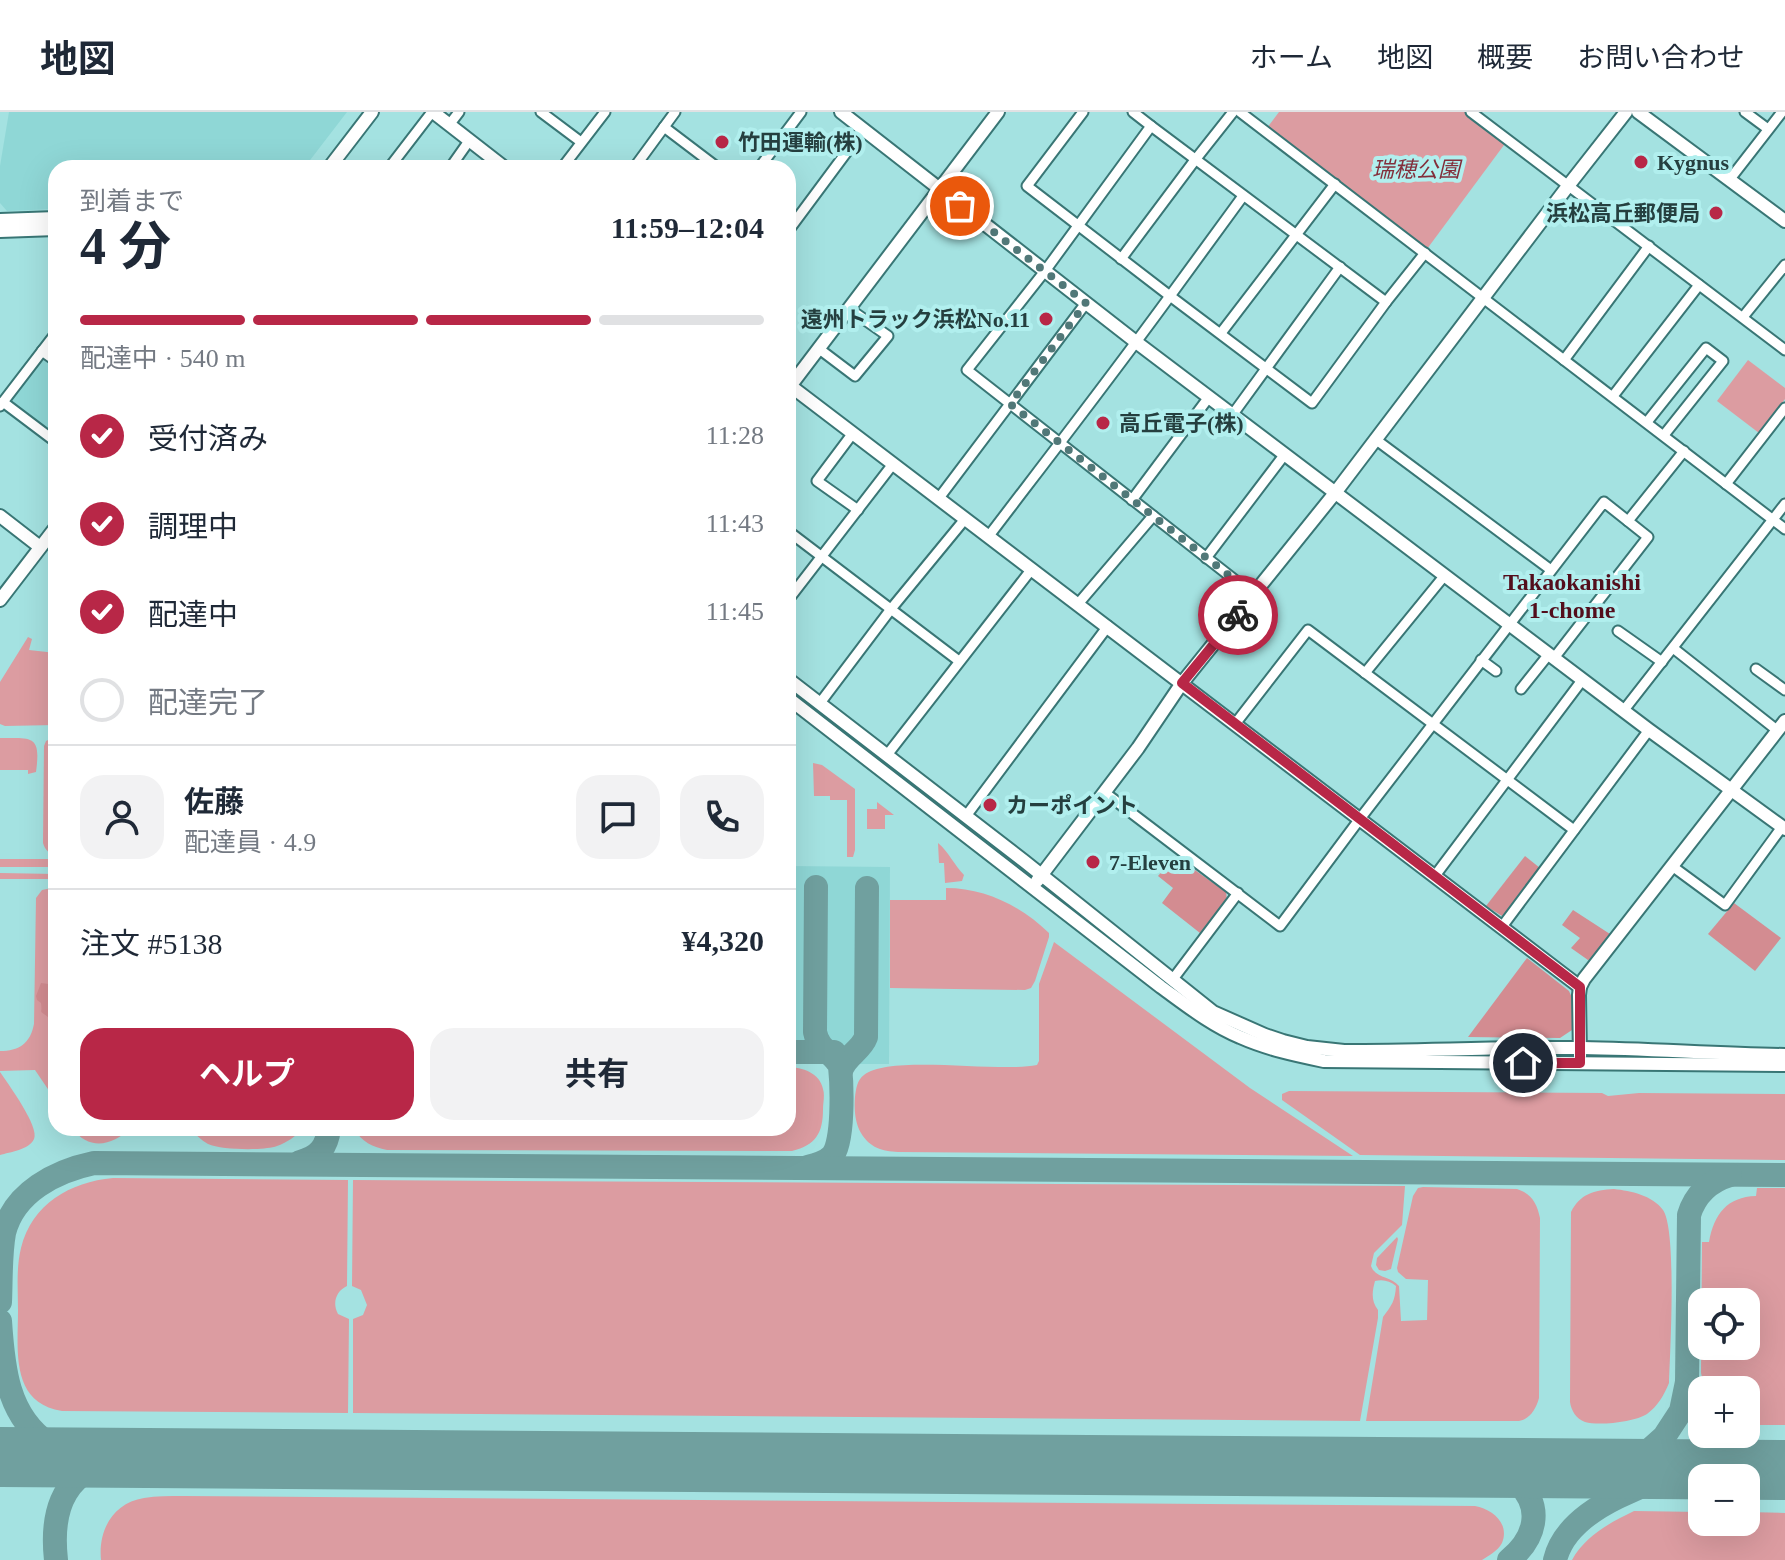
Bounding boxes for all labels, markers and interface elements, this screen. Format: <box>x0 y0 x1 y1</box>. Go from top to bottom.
text: 地図 <box>40 38 116 80</box>
text: ホーム <box>1250 42 1333 73</box>
text: 地図 <box>1377 42 1433 73</box>
text: 概要 <box>1477 42 1533 73</box>
text: お問い合わせ <box>1577 42 1745 73</box>
place label: 竹田運輸(株) <box>738 130 863 155</box>
marker: 竹田運輸(株) <box>713 133 731 151</box>
place label: Kygnus <box>1657 150 1730 175</box>
marker: Kygnus <box>1632 153 1650 171</box>
park label: 瑞穂公園 <box>1372 157 1463 182</box>
pin <box>926 172 994 240</box>
icon: bag <box>938 184 982 228</box>
text: 到着まで <box>80 187 184 216</box>
place label: 浜松高丘郵便局 <box>1546 201 1700 226</box>
marker: 浜松高丘郵便局 <box>1707 204 1725 222</box>
text: 11:59–12:04 <box>611 211 764 244</box>
text: 4 分 <box>80 218 171 275</box>
place label: 遠州トラック浜松No.11 <box>801 307 1030 332</box>
marker: 遠州トラック浜松No.11 <box>1037 310 1055 328</box>
text: 配達中 · 540 m <box>80 344 245 373</box>
place label: 高丘電子(株) <box>1119 411 1244 436</box>
icon: check <box>80 414 124 458</box>
marker: 高丘電子(株) <box>1094 414 1112 432</box>
text: 11:28 <box>706 421 764 450</box>
text: 受付済み <box>148 422 268 455</box>
icon: check <box>80 502 124 546</box>
text: 11:43 <box>706 509 764 538</box>
text: 調理中 <box>148 510 238 543</box>
district label: Takaokanishi 1-chome <box>1503 569 1641 623</box>
courier <box>1198 575 1278 655</box>
icon: check <box>80 590 124 634</box>
icon: bike <box>1216 593 1260 637</box>
text: 11:45 <box>706 597 764 626</box>
text: 配達中 <box>148 598 238 631</box>
text: 配達完了 <box>148 686 268 719</box>
button: person <box>80 775 164 859</box>
button: chat <box>576 775 660 859</box>
button: phone <box>680 775 764 859</box>
text: 佐藤 <box>184 785 244 818</box>
place label: カーポイント <box>1006 793 1138 818</box>
marker: カーポイント <box>981 796 999 814</box>
text: 配達員 · 4.9 <box>184 828 316 857</box>
place label: 7-Eleven <box>1109 850 1191 875</box>
marker: 7-Eleven <box>1084 853 1102 871</box>
text: ¥4,320 <box>682 924 764 957</box>
text: 注文 #5138 <box>80 927 223 960</box>
button: ヘルプ <box>80 1028 414 1120</box>
button: 共有 <box>430 1028 764 1120</box>
pin <box>1489 1029 1557 1097</box>
icon: home <box>1501 1041 1545 1085</box>
map controls <box>1688 1288 1760 1536</box>
button: locate <box>1688 1288 1760 1360</box>
button: + <box>1688 1376 1760 1448</box>
button: − <box>1688 1464 1760 1536</box>

